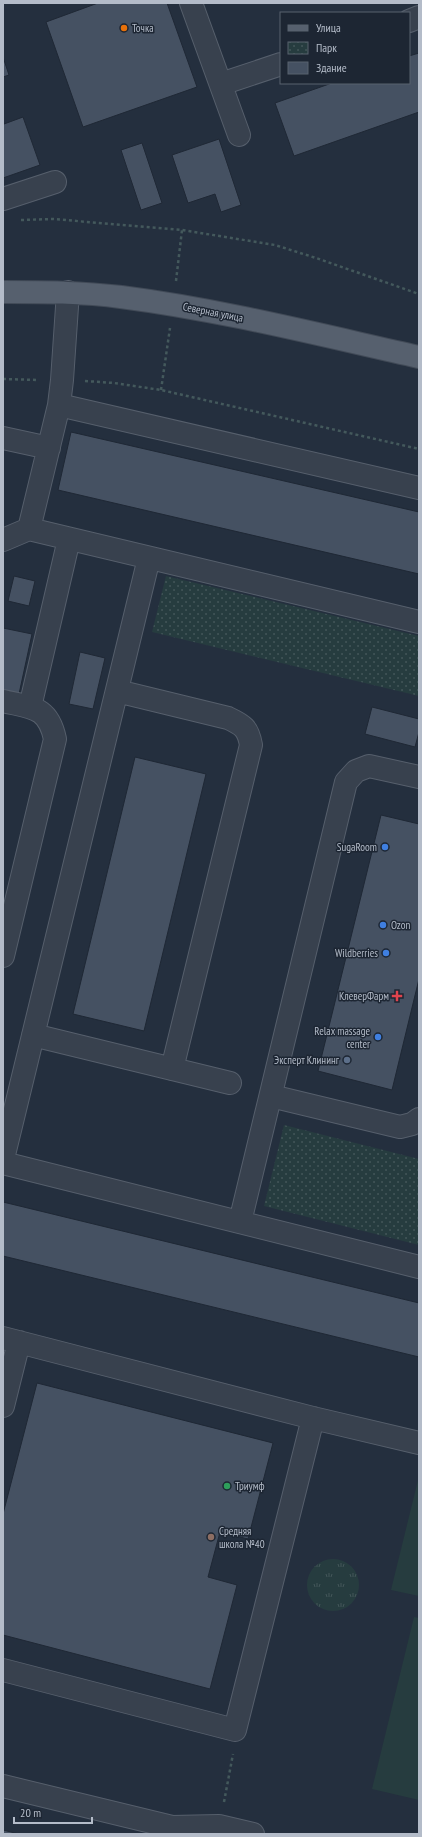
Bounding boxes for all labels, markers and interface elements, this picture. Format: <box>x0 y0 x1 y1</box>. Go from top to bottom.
legend <box>280 12 410 84</box>
text: Улица <box>316 20 341 35</box>
place label: Точка <box>132 21 154 35</box>
marker: Точка <box>119 23 129 33</box>
text: Парк <box>316 40 337 55</box>
text: Здание <box>316 60 347 75</box>
street label: Северная улица <box>182 299 244 325</box>
place label: SugaRoom <box>337 840 377 854</box>
marker: SugaRoom <box>380 842 390 852</box>
place label: Ozon <box>391 918 410 932</box>
marker: Ozon <box>378 920 388 930</box>
place label: Wildberries <box>335 946 378 960</box>
marker: Wildberries <box>381 948 391 958</box>
place label: КлеверФарм <box>339 989 389 1003</box>
marker: КлеверФарм <box>392 991 402 1001</box>
place label: Relax massage center <box>314 1024 370 1051</box>
marker: Relax massage center <box>373 1032 383 1042</box>
place label: Эксперт Клининг <box>274 1053 340 1067</box>
marker: Эксперт Клининг <box>342 1055 352 1065</box>
place label: Триумф <box>235 1479 264 1493</box>
marker: Триумф <box>222 1481 232 1491</box>
place label: Средняя школа №40 <box>219 1524 265 1551</box>
marker: Средняя школа №40 <box>206 1532 216 1542</box>
scale bar <box>14 1799 92 1825</box>
text: 20 m <box>20 1805 41 1820</box>

